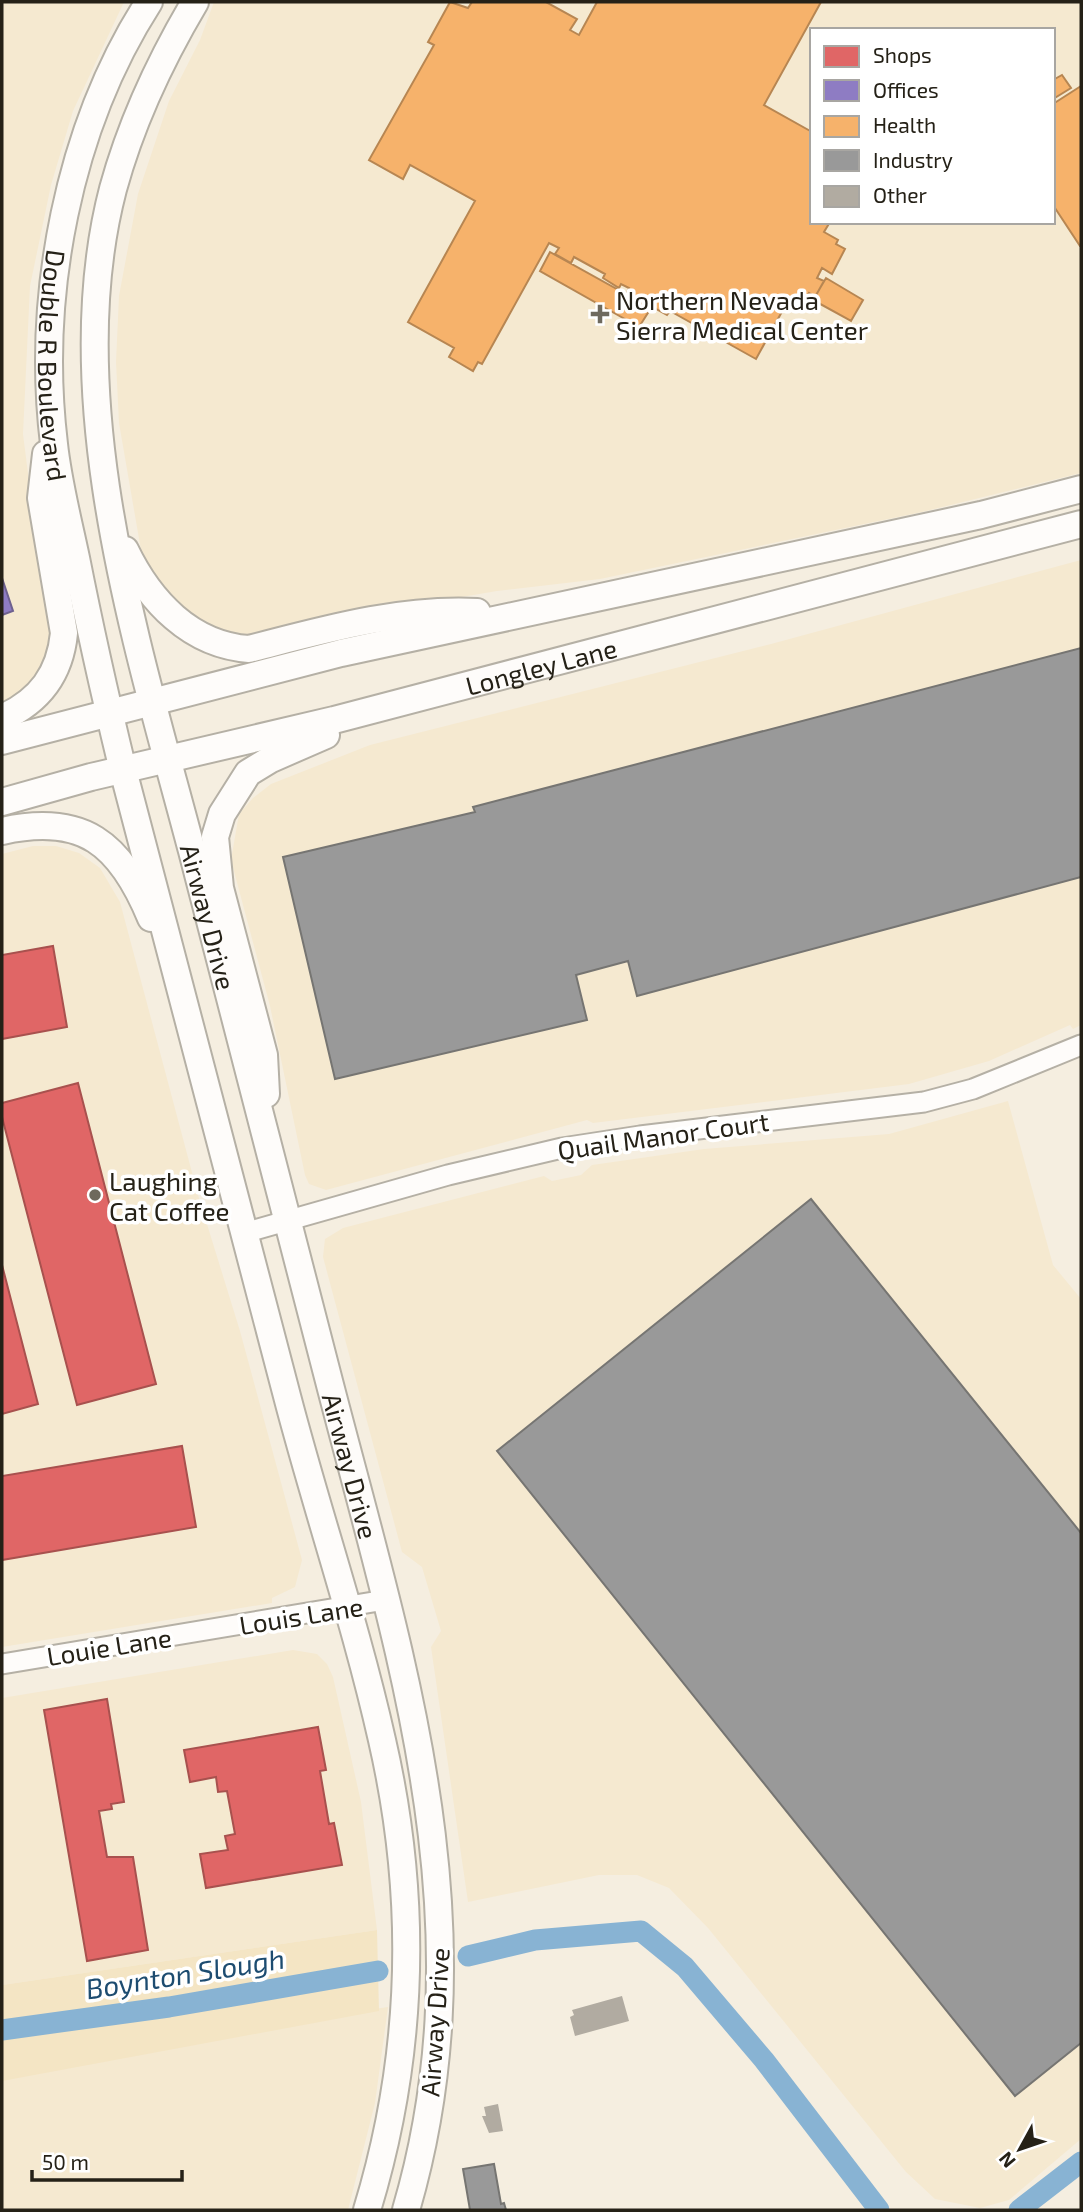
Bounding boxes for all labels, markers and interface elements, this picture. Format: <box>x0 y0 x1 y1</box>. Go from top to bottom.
legend <box>810 28 1055 224</box>
text: Shops <box>873 42 932 67</box>
text: Offices <box>873 77 939 102</box>
text: Health <box>873 112 936 137</box>
text: Industry <box>873 147 953 172</box>
text: Other <box>873 182 928 207</box>
street label: Double R Boulevard <box>34 248 75 483</box>
place label: Northern Nevada Sierra Medical Center <box>616 284 868 345</box>
marker: Northern Nevada Sierra Medical Center <box>590 304 610 324</box>
street label: Longley Lane <box>462 631 620 700</box>
street label: Airway Drive <box>175 840 243 993</box>
street label: Quail Manor Court <box>555 1105 771 1165</box>
place label: Laughing Cat Coffee <box>109 1165 230 1226</box>
marker: Laughing Cat Coffee <box>87 1187 103 1203</box>
street label: Airway Drive <box>317 1389 385 1542</box>
street label: Louis Lane <box>237 1590 365 1640</box>
street label: Louie Lane <box>44 1621 174 1671</box>
water label: Boynton Slough <box>83 1940 287 2006</box>
street label: Airway Drive <box>413 1946 455 2098</box>
north arrow <box>985 2114 1055 2184</box>
scale bar <box>32 2138 182 2182</box>
text: N <box>993 2148 1020 2173</box>
text: 50 m <box>42 2149 89 2174</box>

